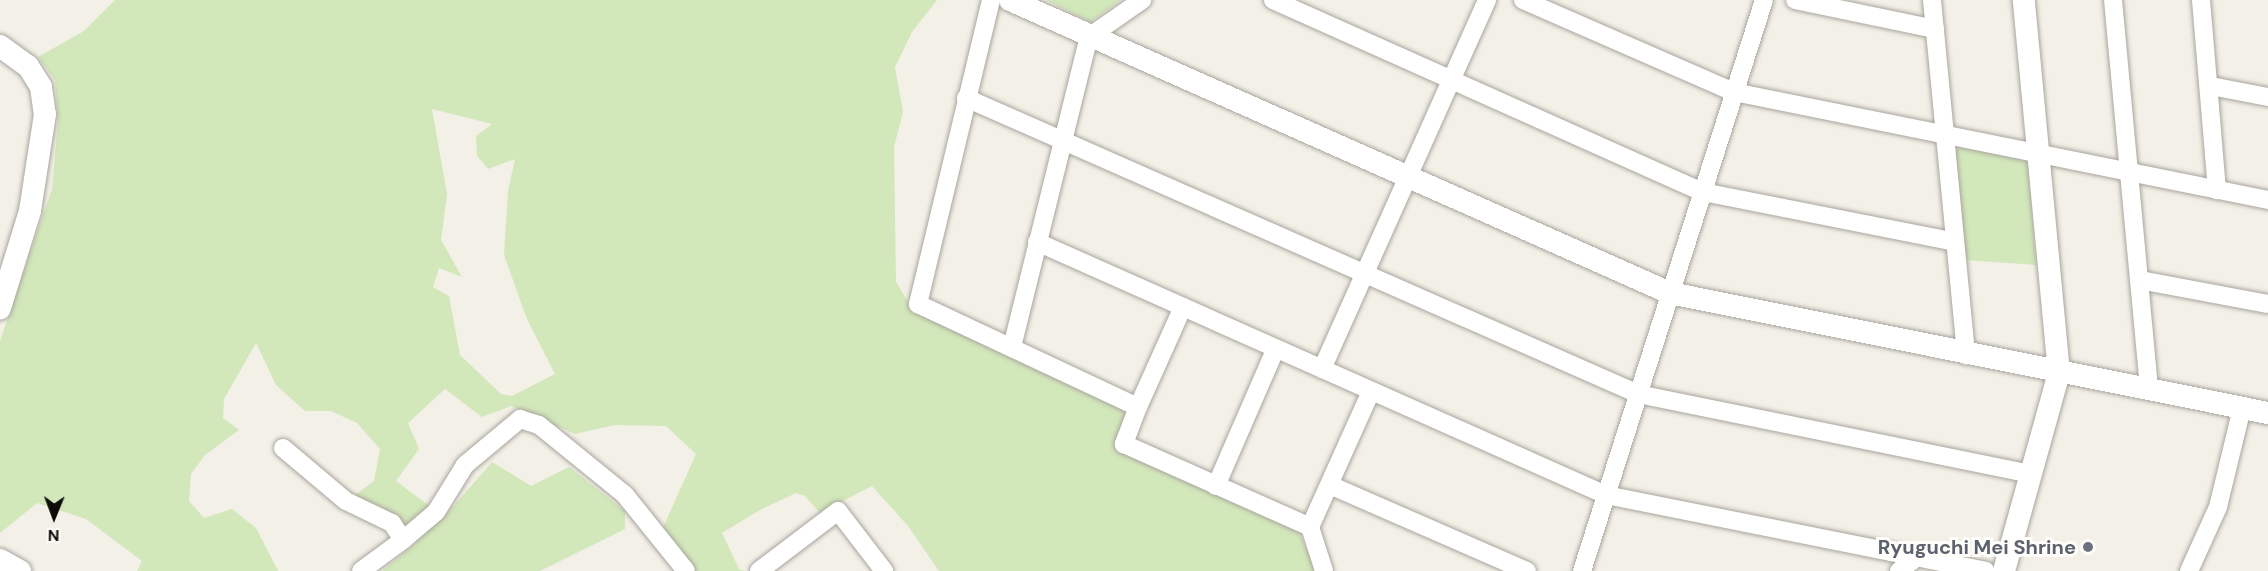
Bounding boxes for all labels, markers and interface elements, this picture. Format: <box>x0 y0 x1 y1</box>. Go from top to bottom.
north arrow <box>24 487 84 547</box>
text: N <box>48 525 60 546</box>
place label: Ryuguchi Mei Shrine <box>1878 535 2076 559</box>
marker: Ryuguchi Mei Shrine <box>2081 540 2095 554</box>

